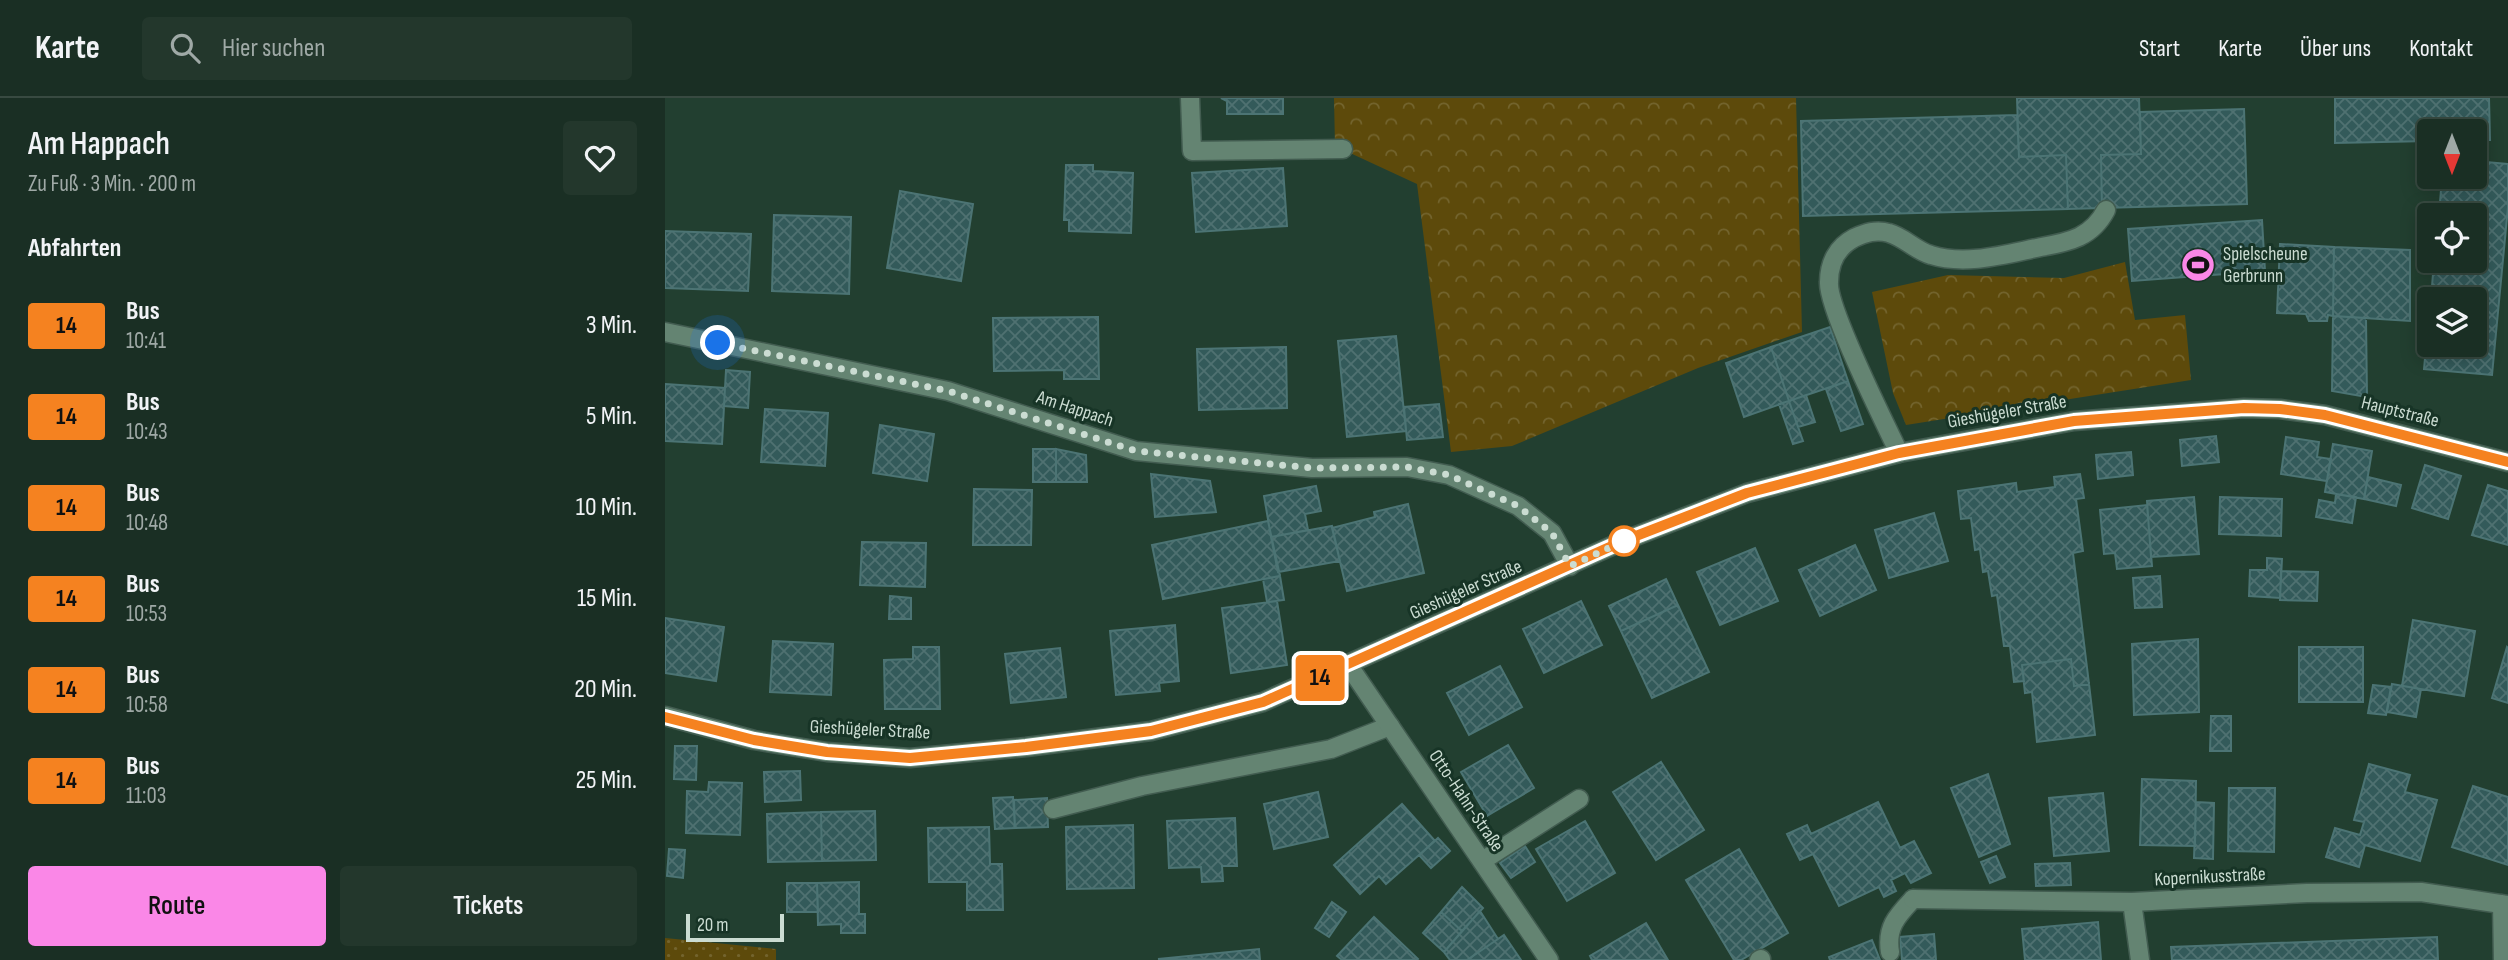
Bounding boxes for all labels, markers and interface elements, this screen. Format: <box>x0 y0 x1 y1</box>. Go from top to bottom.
search box <box>142 17 632 80</box>
text: Karte <box>35 28 100 68</box>
icon: search <box>166 29 204 67</box>
text: Hier suchen <box>222 33 325 64</box>
text: Start <box>2139 34 2180 63</box>
text: Karte <box>2218 34 2262 63</box>
text: Über uns <box>2300 34 2371 63</box>
text: Kontakt <box>2409 34 2473 63</box>
north arrow <box>2417 119 2487 189</box>
map controls <box>2417 119 2487 357</box>
button: heart <box>563 121 637 195</box>
text: Am Happach <box>28 124 170 164</box>
text: Zu Fuß · 3 Min. · 200 m <box>28 170 196 198</box>
button: locate <box>2417 203 2487 273</box>
text: Abfahrten <box>28 233 121 264</box>
place label: Spielscheune Gerbrunn <box>2223 243 2308 288</box>
sports icon: Spielscheune Gerbrunn <box>2179 246 2217 284</box>
button: layers <box>2417 287 2487 357</box>
text: Bus <box>126 296 160 327</box>
text: 3 Min. <box>586 310 637 341</box>
text: 14 <box>56 311 77 340</box>
your location <box>700 325 735 360</box>
text: 10:41 <box>126 327 166 355</box>
street label: Am Happach <box>1033 385 1116 432</box>
text: Bus <box>126 387 160 418</box>
street label: Gieshügeler Straße <box>1946 390 2068 434</box>
street label: Hauptstraße <box>2359 391 2441 433</box>
text: 5 Min. <box>586 401 637 432</box>
text: 14 <box>56 402 77 431</box>
text: 10:43 <box>126 418 168 446</box>
text: Bus <box>126 478 160 509</box>
text: 10 Min. <box>576 492 637 523</box>
text: 14 <box>56 493 77 522</box>
text: 10:48 <box>126 509 168 537</box>
unlabelled marker <box>1609 526 1639 556</box>
street label: Gieshügeler Straße <box>1406 555 1526 625</box>
text: Bus <box>126 569 160 600</box>
text: 15 Min. <box>577 583 637 614</box>
text: 14 <box>56 584 77 613</box>
text: 10:53 <box>126 600 167 628</box>
line badge: 14 <box>1289 655 1351 701</box>
text: Bus <box>126 660 160 691</box>
text: 14 <box>1310 663 1330 692</box>
text: 20 Min. <box>574 674 637 705</box>
text: 14 <box>56 675 77 704</box>
text: 10:58 <box>126 691 168 719</box>
street label: Gieshügeler Straße <box>809 715 931 745</box>
street label: Otto-Hahn-Straße <box>1424 746 1508 856</box>
text: Bus <box>126 751 160 782</box>
text: 25 Min. <box>575 765 637 796</box>
text: 14 <box>56 766 77 795</box>
text: 11:03 <box>126 782 166 810</box>
street label: Kopernikusstraße <box>2154 863 2266 891</box>
button: Route <box>28 866 326 946</box>
button: Tickets <box>340 866 637 946</box>
scale bar <box>686 911 784 943</box>
text: 20 m <box>697 914 729 937</box>

